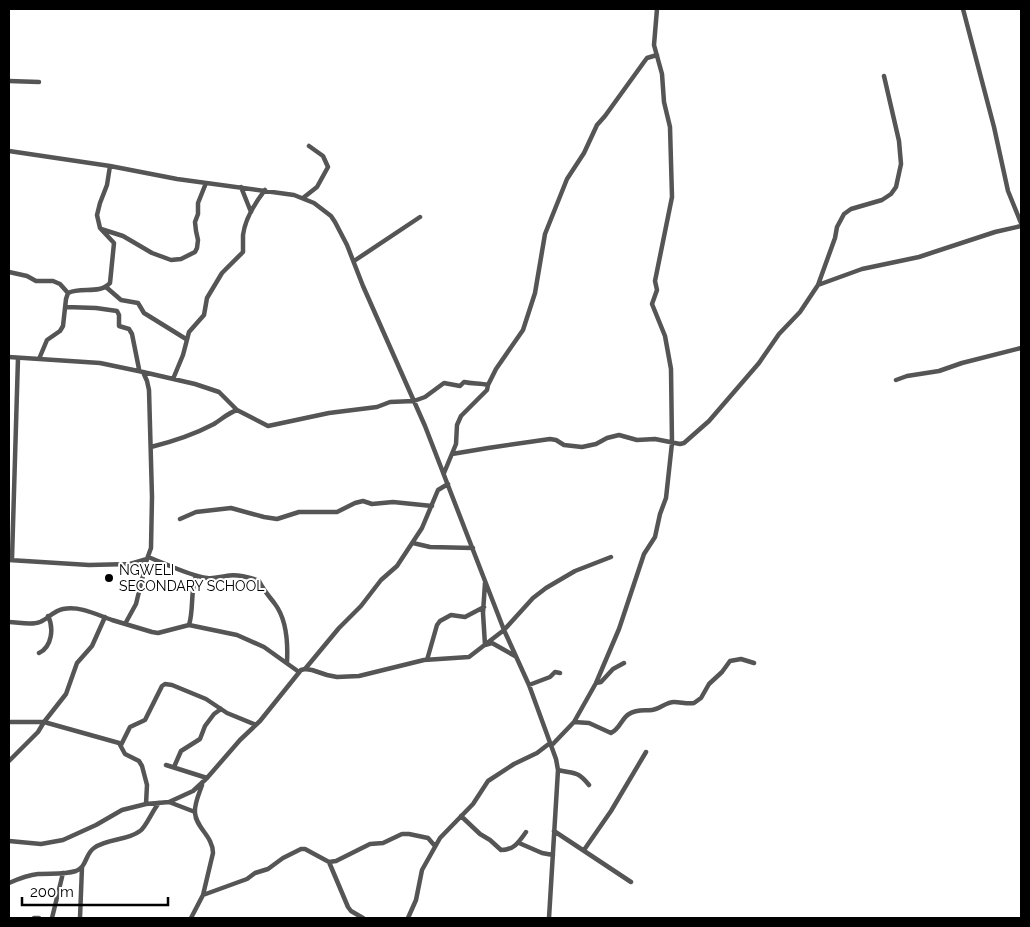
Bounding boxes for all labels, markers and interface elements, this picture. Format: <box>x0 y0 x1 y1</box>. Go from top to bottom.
place label: NGWELI SECONDARY SCHOOL <box>119 562 264 594</box>
marker: NGWELI SECONDARY SCHOOL <box>103 572 115 584</box>
scale bar <box>22 874 169 906</box>
text: 200 m <box>30 883 74 901</box>

